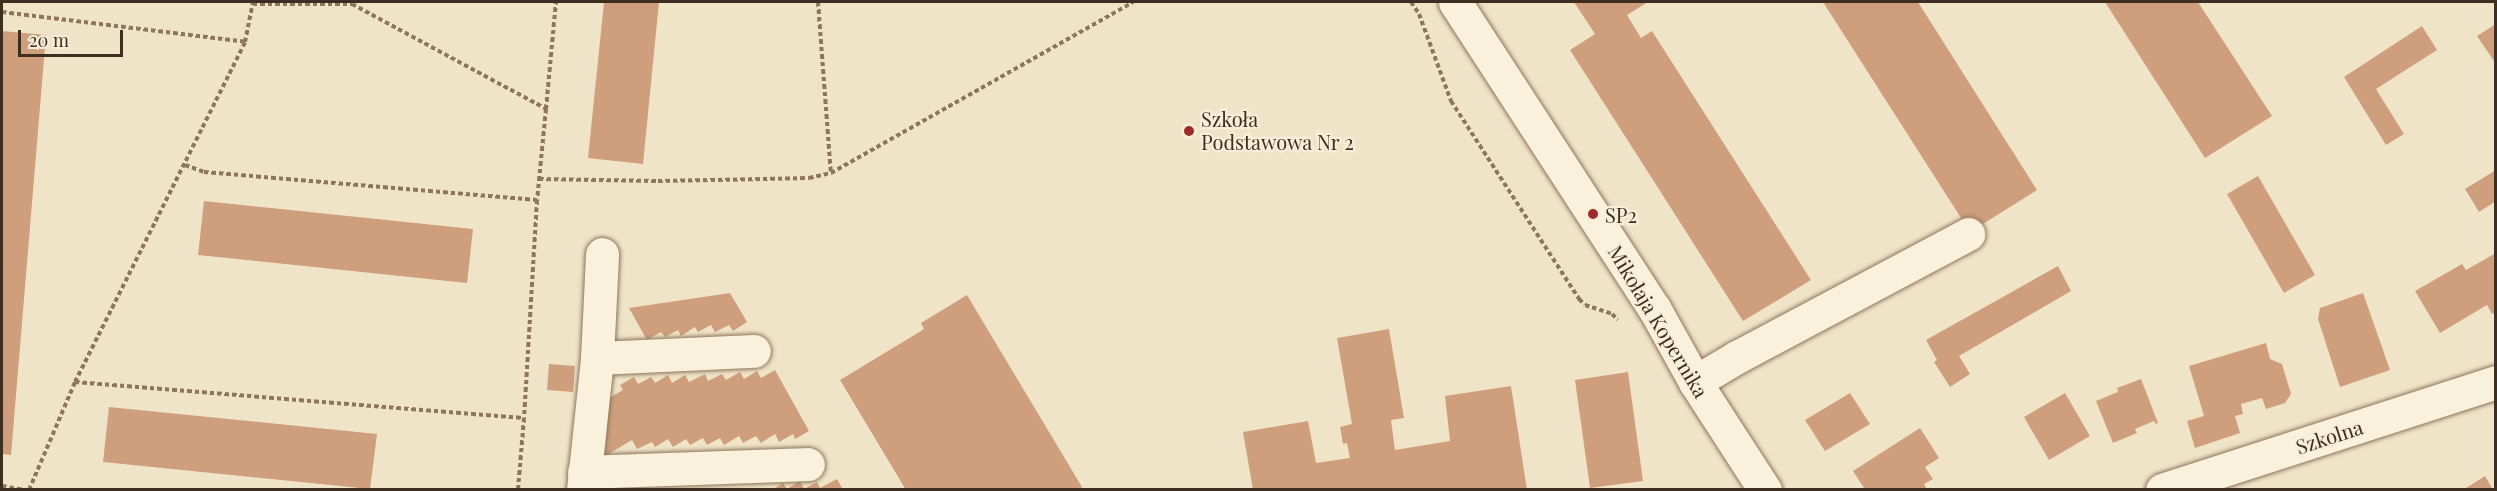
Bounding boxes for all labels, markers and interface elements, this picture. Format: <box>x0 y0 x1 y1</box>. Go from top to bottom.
scale bar <box>21 18 126 56</box>
text: 20 m <box>29 28 69 52</box>
place label: Szkoła Podstawowa Nr 2 <box>1201 107 1355 154</box>
marker: Szkoła Podstawowa Nr 2 <box>1182 124 1196 138</box>
place label: SP2 <box>1605 202 1637 226</box>
marker: SP2 <box>1586 207 1600 221</box>
street label: Mikołaja Kopernika <box>1604 240 1714 402</box>
street label: Szkolna <box>2292 414 2366 458</box>

